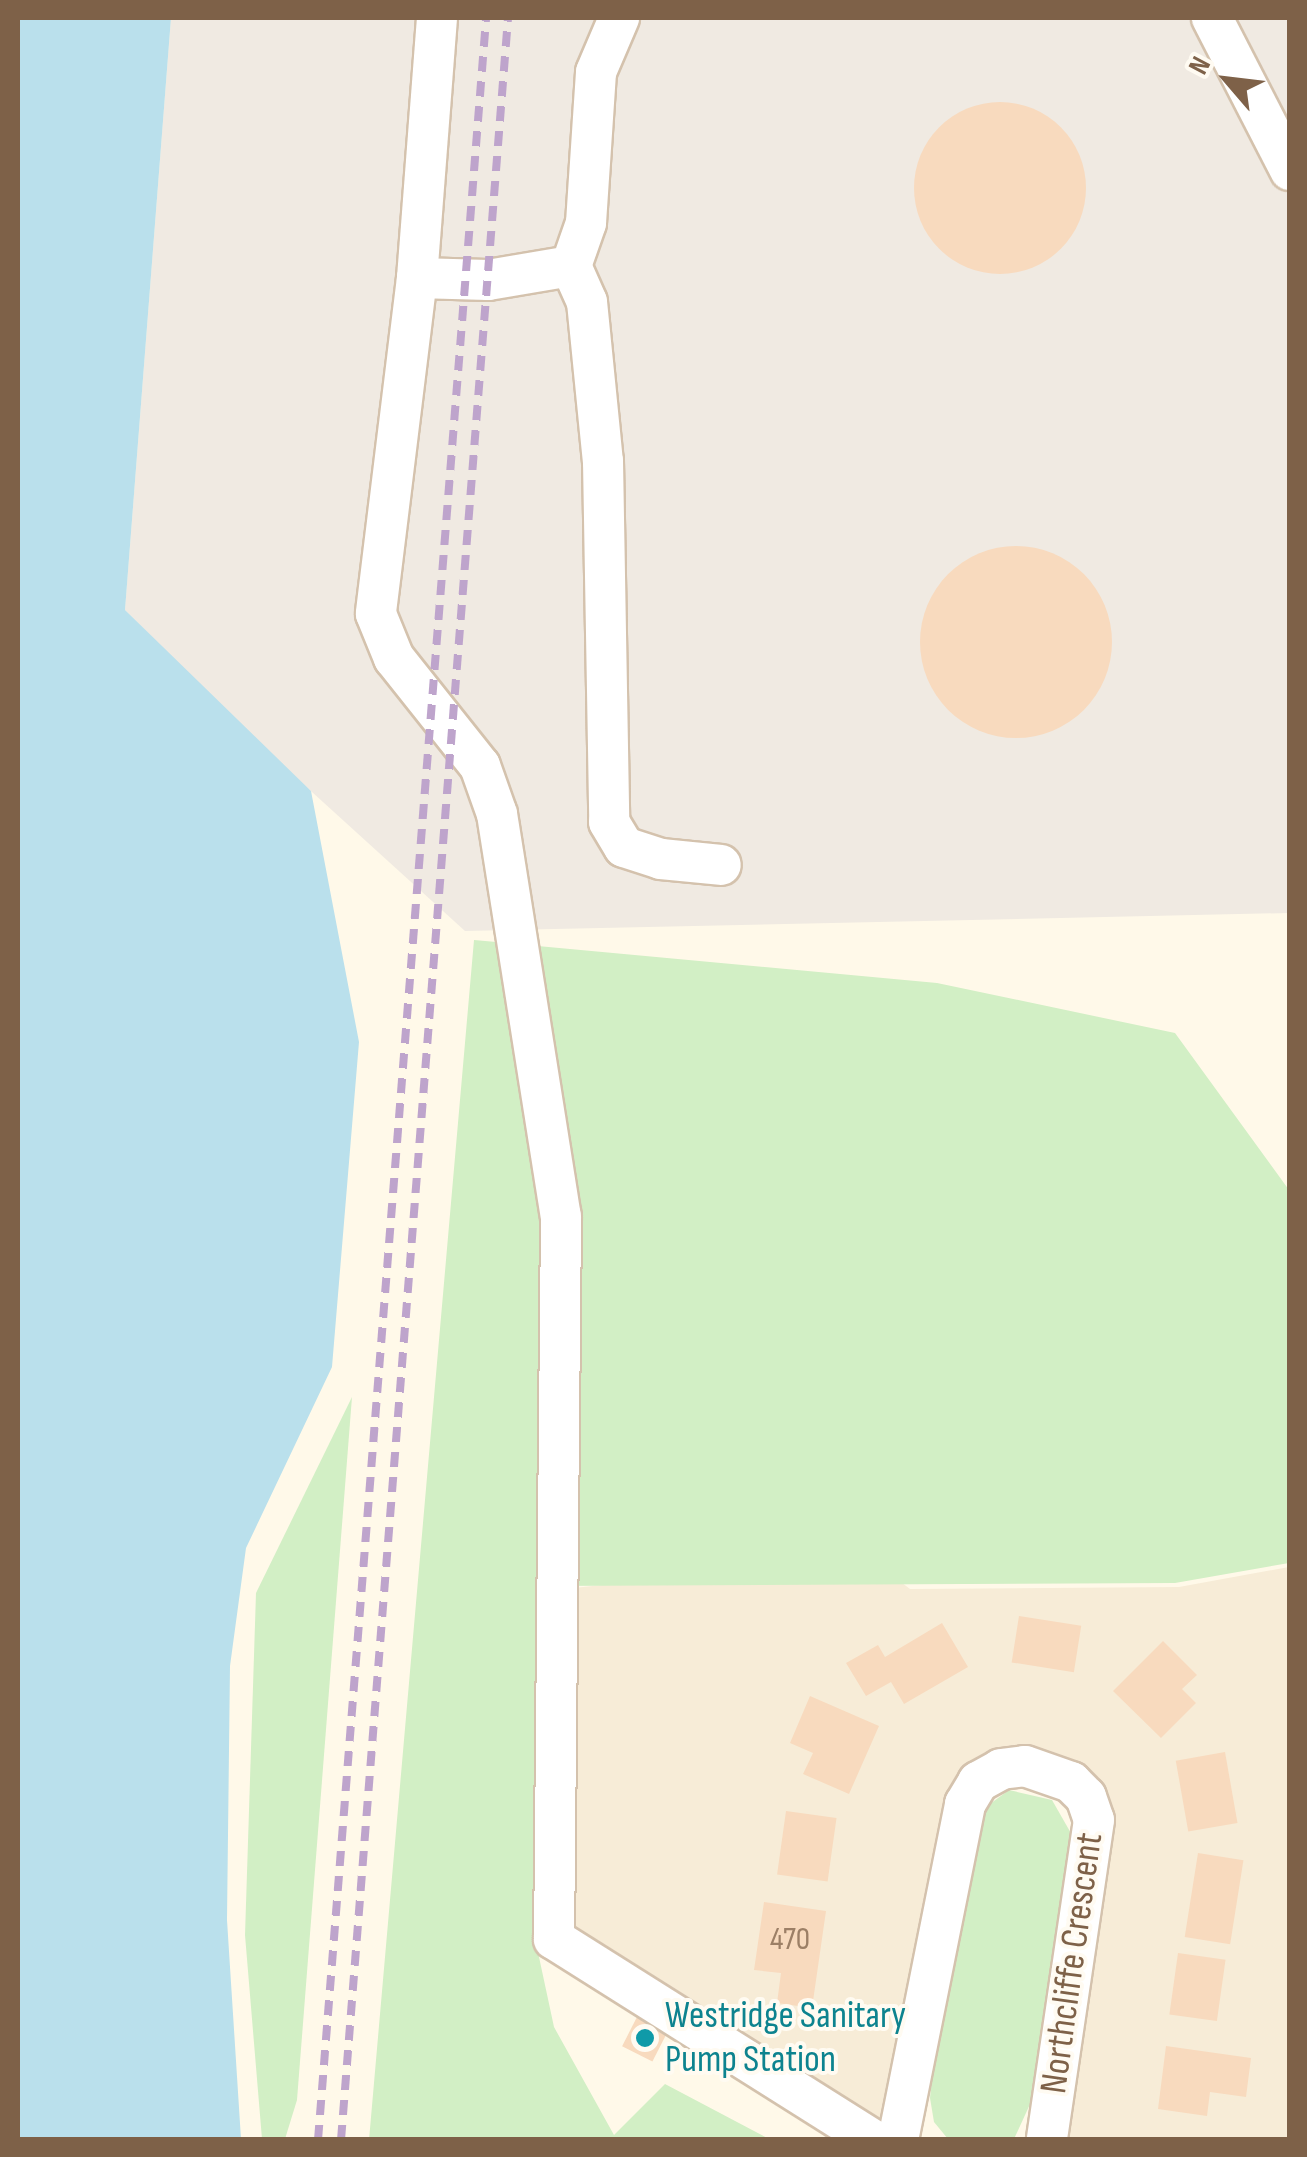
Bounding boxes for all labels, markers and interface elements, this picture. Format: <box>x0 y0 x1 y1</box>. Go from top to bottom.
north arrow <box>1177 30 1277 130</box>
text: N <box>1182 51 1218 80</box>
street label: Northcliffe Crescent <box>1031 1830 1113 2096</box>
house number: 470 <box>770 1921 810 1959</box>
place label: Westridge Sanitary Pump Station <box>665 1993 906 2082</box>
marker: Westridge Sanitary Pump Station <box>634 2027 656 2049</box>

